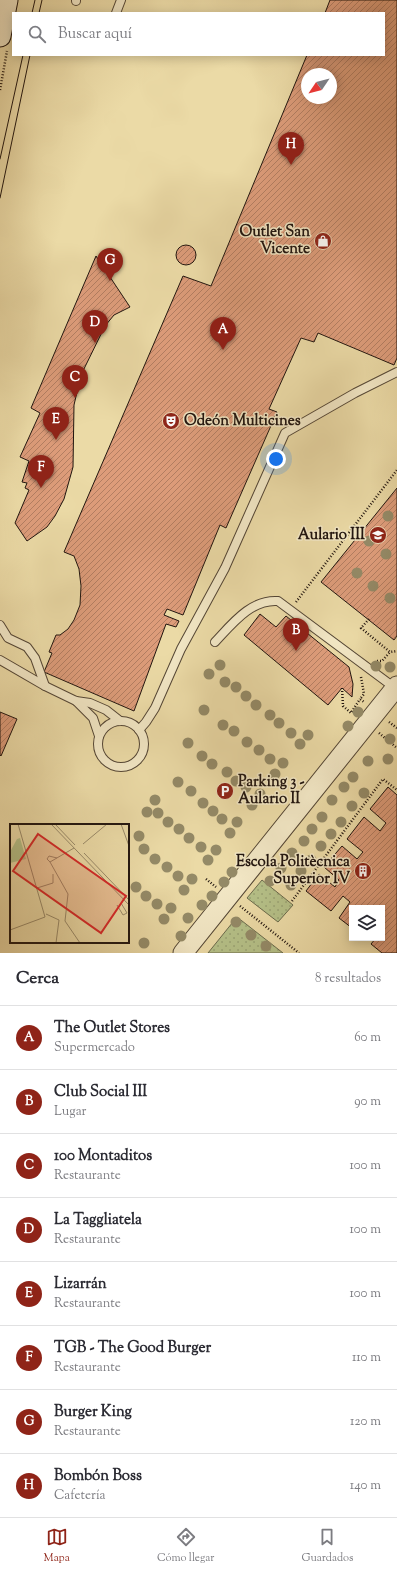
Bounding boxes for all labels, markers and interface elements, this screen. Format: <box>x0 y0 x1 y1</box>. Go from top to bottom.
search box <box>12 12 385 56</box>
icon: search <box>26 23 48 45</box>
text: Buscar aquí <box>58 24 132 45</box>
north arrow <box>301 68 337 104</box>
pin: H <box>278 132 304 165</box>
place label: Outlet San Vicente <box>239 222 310 260</box>
shop icon: Outlet San Vicente <box>313 231 333 251</box>
pin: G <box>97 248 123 281</box>
pin: D <box>82 310 108 343</box>
pin: A <box>210 317 236 350</box>
pin: C <box>62 365 88 398</box>
pin: E <box>43 407 69 440</box>
theatre icon: Odeón Multicines <box>161 411 181 431</box>
place label: Odeón Multicines <box>184 411 301 432</box>
your location <box>266 449 286 469</box>
pin: F <box>28 455 54 488</box>
place label: Aulario III <box>298 525 365 546</box>
school or university icon: Aulario III <box>368 525 388 545</box>
pin: B <box>283 618 309 651</box>
place label: Parking 3 - Aulario II <box>238 772 305 810</box>
parking icon: Parking 3 - Aulario II <box>215 781 235 801</box>
inset map <box>10 824 129 943</box>
place label: Escola Politècnica Superior IV <box>236 852 351 890</box>
building icon: Escola Politècnica Superior IV <box>353 861 373 881</box>
map controls <box>349 905 385 941</box>
button: layers <box>349 905 385 941</box>
text: Cerca <box>16 967 59 991</box>
text: 8 resultados <box>315 970 381 988</box>
text: The Outlet Stores <box>54 1018 170 1039</box>
text: A <box>24 1029 34 1047</box>
text: 60 m <box>354 1029 381 1047</box>
text: Supermercado <box>54 1039 135 1057</box>
text: Club Social III <box>54 1082 147 1103</box>
text: B <box>25 1093 33 1111</box>
text: 90 m <box>354 1093 381 1111</box>
text: Lugar <box>54 1103 86 1121</box>
text: 100 Montaditos <box>54 1146 152 1167</box>
text: C <box>24 1157 34 1175</box>
text: 100 m <box>349 1157 381 1175</box>
text: Restaurante <box>54 1167 121 1185</box>
text: La Taggliatela <box>54 1210 142 1231</box>
text: D <box>24 1221 34 1239</box>
text: 100 m <box>349 1221 381 1239</box>
text: Restaurante <box>54 1231 121 1249</box>
text: Lizarrán <box>54 1274 107 1295</box>
text: E <box>25 1285 33 1303</box>
text: 100 m <box>349 1285 381 1303</box>
text: Restaurante <box>54 1295 121 1313</box>
text: TGB - The Good Burger <box>54 1338 211 1359</box>
text: F <box>25 1349 33 1367</box>
text: 110 m <box>352 1349 381 1367</box>
text: Restaurante <box>54 1359 121 1377</box>
text: Burger King <box>54 1402 132 1423</box>
text: G <box>24 1413 34 1431</box>
text: 120 m <box>350 1413 381 1431</box>
text: Restaurante <box>54 1423 121 1441</box>
text: Bombón Boss <box>54 1466 142 1487</box>
text: H <box>24 1477 34 1495</box>
text: 140 m <box>350 1477 381 1495</box>
text: Cafetería <box>54 1487 106 1505</box>
tab: Mapa <box>44 1526 70 1566</box>
tab: Cómo llegar <box>157 1526 214 1566</box>
tab: Guardados <box>301 1526 353 1566</box>

